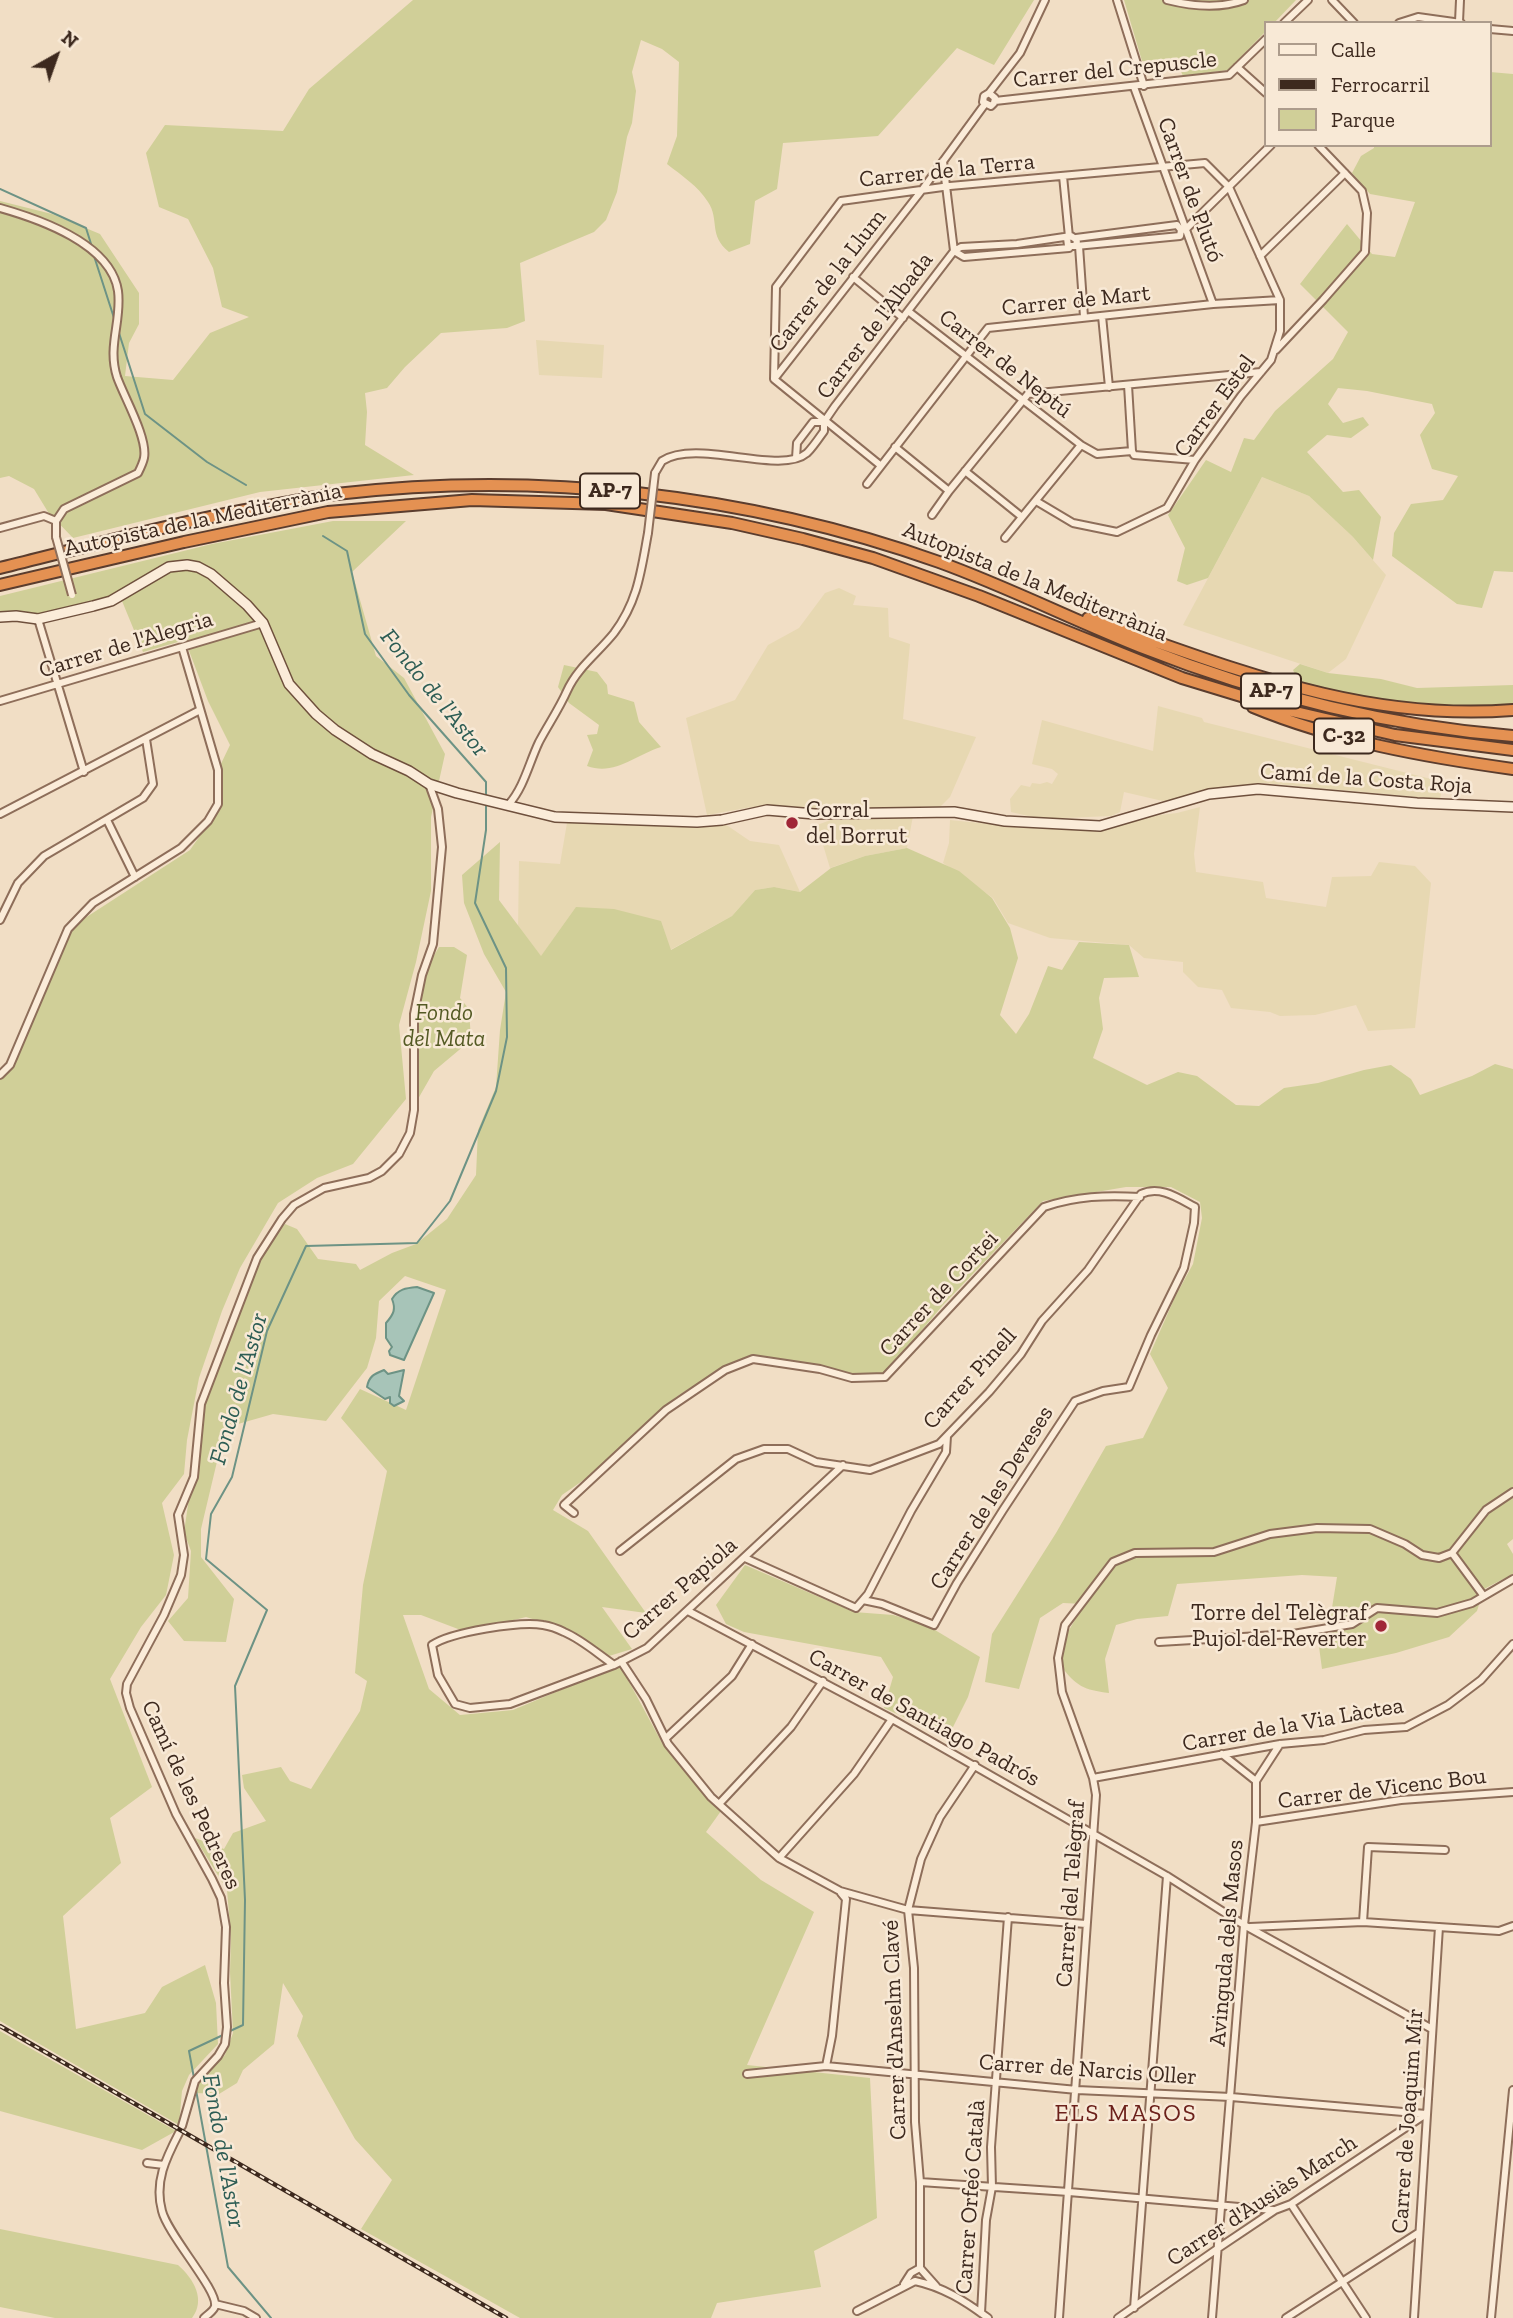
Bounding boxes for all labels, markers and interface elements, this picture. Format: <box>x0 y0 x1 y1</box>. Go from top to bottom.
north arrow <box>21 21 91 91</box>
legend <box>1264 21 1492 147</box>
text: N <box>57 26 83 53</box>
text: Calle <box>1331 37 1376 62</box>
street label: Carrer del Crepuscle <box>1012 46 1218 94</box>
text: Ferrocarril <box>1331 72 1430 97</box>
text: Parque <box>1331 107 1395 132</box>
street label: Carrer de Plutó <box>1151 114 1229 266</box>
street label: Carrer de la Terra <box>858 148 1036 194</box>
street label: Carrer de la Llum <box>764 204 892 358</box>
street label: Carrer de l'Albada <box>811 247 939 405</box>
street label: Carrer de Mart <box>1000 279 1152 323</box>
street label: Carrer de Neptú <box>933 304 1077 424</box>
street label: Carrer Estel <box>1169 349 1261 463</box>
road number: AP-7 <box>580 474 640 508</box>
street label: Autopista de la Mediterrània <box>62 477 344 563</box>
street label: Autopista de la Mediterrània <box>899 516 1171 648</box>
street label: Carrer de l'Alegria <box>36 605 216 685</box>
water label: Fondo de l'Astor <box>374 623 494 763</box>
road number: AP-7 <box>1241 674 1301 708</box>
road number: C-32 <box>1314 718 1374 754</box>
street label: Camí de la Costa Roja <box>1259 758 1473 800</box>
place label: Corral del Borrut <box>806 796 907 850</box>
marker: Corral del Borrut <box>784 815 800 831</box>
park label: Fondo del Mata <box>403 999 485 1053</box>
street label: Carrer de Cortei <box>874 1225 1004 1363</box>
water label: Fondo de l'Astor <box>204 1310 274 1468</box>
street label: Carrer Pinell <box>917 1323 1023 1435</box>
street label: Carrer de les Deveses <box>924 1401 1060 1595</box>
street label: Carrer Papiola <box>617 1532 743 1646</box>
place label: Torre del Telègraf Pujol del Reverter <box>1191 1599 1367 1653</box>
marker: Torre del Telègraf Pujol del Reverter <box>1373 1618 1389 1634</box>
street label: Carrer de Santiago Padrós <box>804 1643 1044 1793</box>
street label: Carrer de la Via Làctea <box>1180 1692 1406 1758</box>
street label: Camí de les Pedreres <box>135 1696 247 1894</box>
street label: Carrer de Vicenc Bou <box>1276 1763 1488 1815</box>
street label: Carrer del Telègraf <box>1051 1800 1091 1988</box>
street label: Avinguda dels Masos <box>1204 1838 1250 2048</box>
street label: Carrer d'Anselm Clavé <box>877 1919 913 2141</box>
street label: Carrer de Joaquim Mir <box>1386 2008 1430 2234</box>
street label: Carrer de Narcis Oller <box>978 2049 1198 2091</box>
water label: Fondo de l'Astor <box>195 2072 251 2230</box>
street label: Carrer Orfeó Català <box>950 2099 992 2295</box>
district label: ELS MASOS <box>1056 2100 1196 2128</box>
street label: Carrer d'Ausiàs March <box>1162 2129 1362 2273</box>

